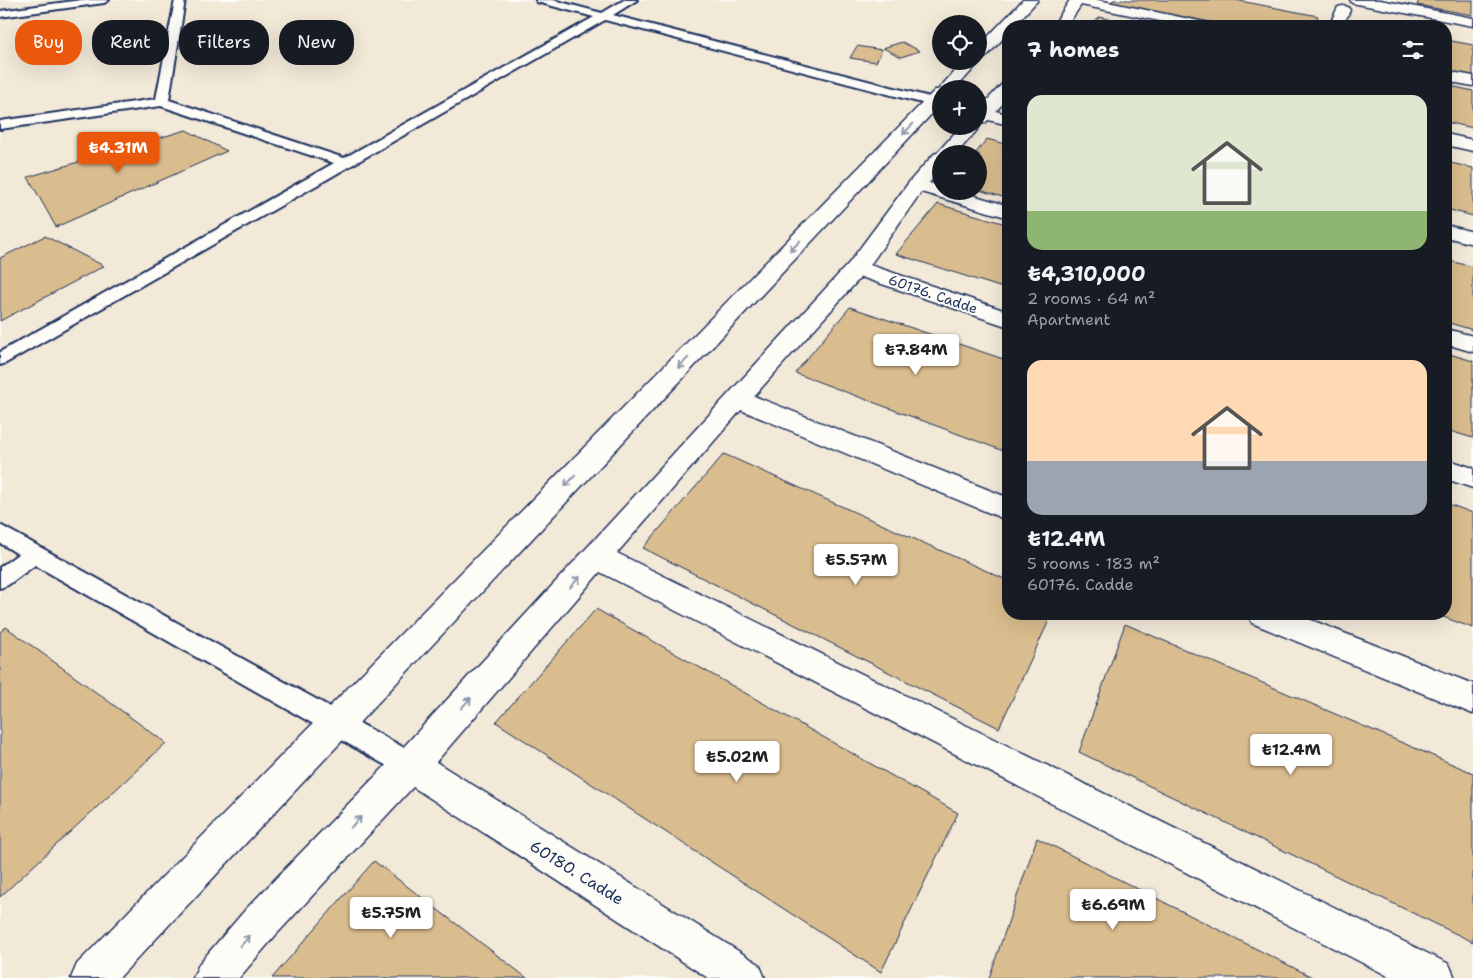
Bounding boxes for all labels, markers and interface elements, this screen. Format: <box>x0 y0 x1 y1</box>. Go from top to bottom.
map controls <box>932 15 987 200</box>
button: locate <box>932 15 987 70</box>
chip: Buy <box>15 20 82 65</box>
chip: Rent <box>92 20 169 65</box>
chip: Filters <box>179 20 269 65</box>
chip: New <box>279 20 354 65</box>
text: 7 homes <box>1027 36 1119 64</box>
icon: filters <box>1399 36 1427 64</box>
button: + <box>932 80 987 135</box>
one-way arrow <box>902 122 914 134</box>
icon: home <box>1182 128 1272 218</box>
pin: ₺4.31M <box>77 132 159 174</box>
text: ₺4.31M <box>88 137 148 158</box>
button: − <box>932 145 987 200</box>
one-way arrow <box>789 240 801 252</box>
text: ₺4,310,000 <box>1027 260 1146 288</box>
street label: 60176. Cadde <box>886 270 980 318</box>
text: 2 rooms · 64 m² <box>1027 288 1155 309</box>
text: Apartment <box>1027 309 1110 330</box>
pin: ₺7.84M <box>875 334 957 376</box>
text: ₺7.84M <box>884 339 948 360</box>
one-way arrow <box>677 357 689 370</box>
icon: home <box>1182 393 1272 483</box>
one-way arrow <box>564 474 576 487</box>
text: ₺12.4M <box>1027 525 1105 553</box>
pin: ₺5.57M <box>815 544 897 586</box>
text: ₺5.57M <box>825 549 887 570</box>
text: 5 rooms · 183 m² <box>1027 553 1160 574</box>
text: 60176. Cadde <box>1027 574 1134 595</box>
one-way arrow <box>569 575 580 588</box>
one-way arrow <box>460 696 472 709</box>
pin: ₺12.4M <box>1250 734 1332 776</box>
text: ₺12.4M <box>1261 739 1321 760</box>
pin: ₺5.02M <box>696 740 778 783</box>
text: ₺5.02M <box>706 746 768 767</box>
one-way arrow <box>350 816 362 829</box>
street label: 60180. Cadde <box>526 835 628 910</box>
pin: ₺6.69M <box>1072 888 1154 931</box>
text: ₺6.69M <box>1081 894 1145 915</box>
pin: ₺5.75M <box>350 896 432 939</box>
text: ₺5.75M <box>361 902 421 923</box>
one-way arrow <box>239 935 250 948</box>

